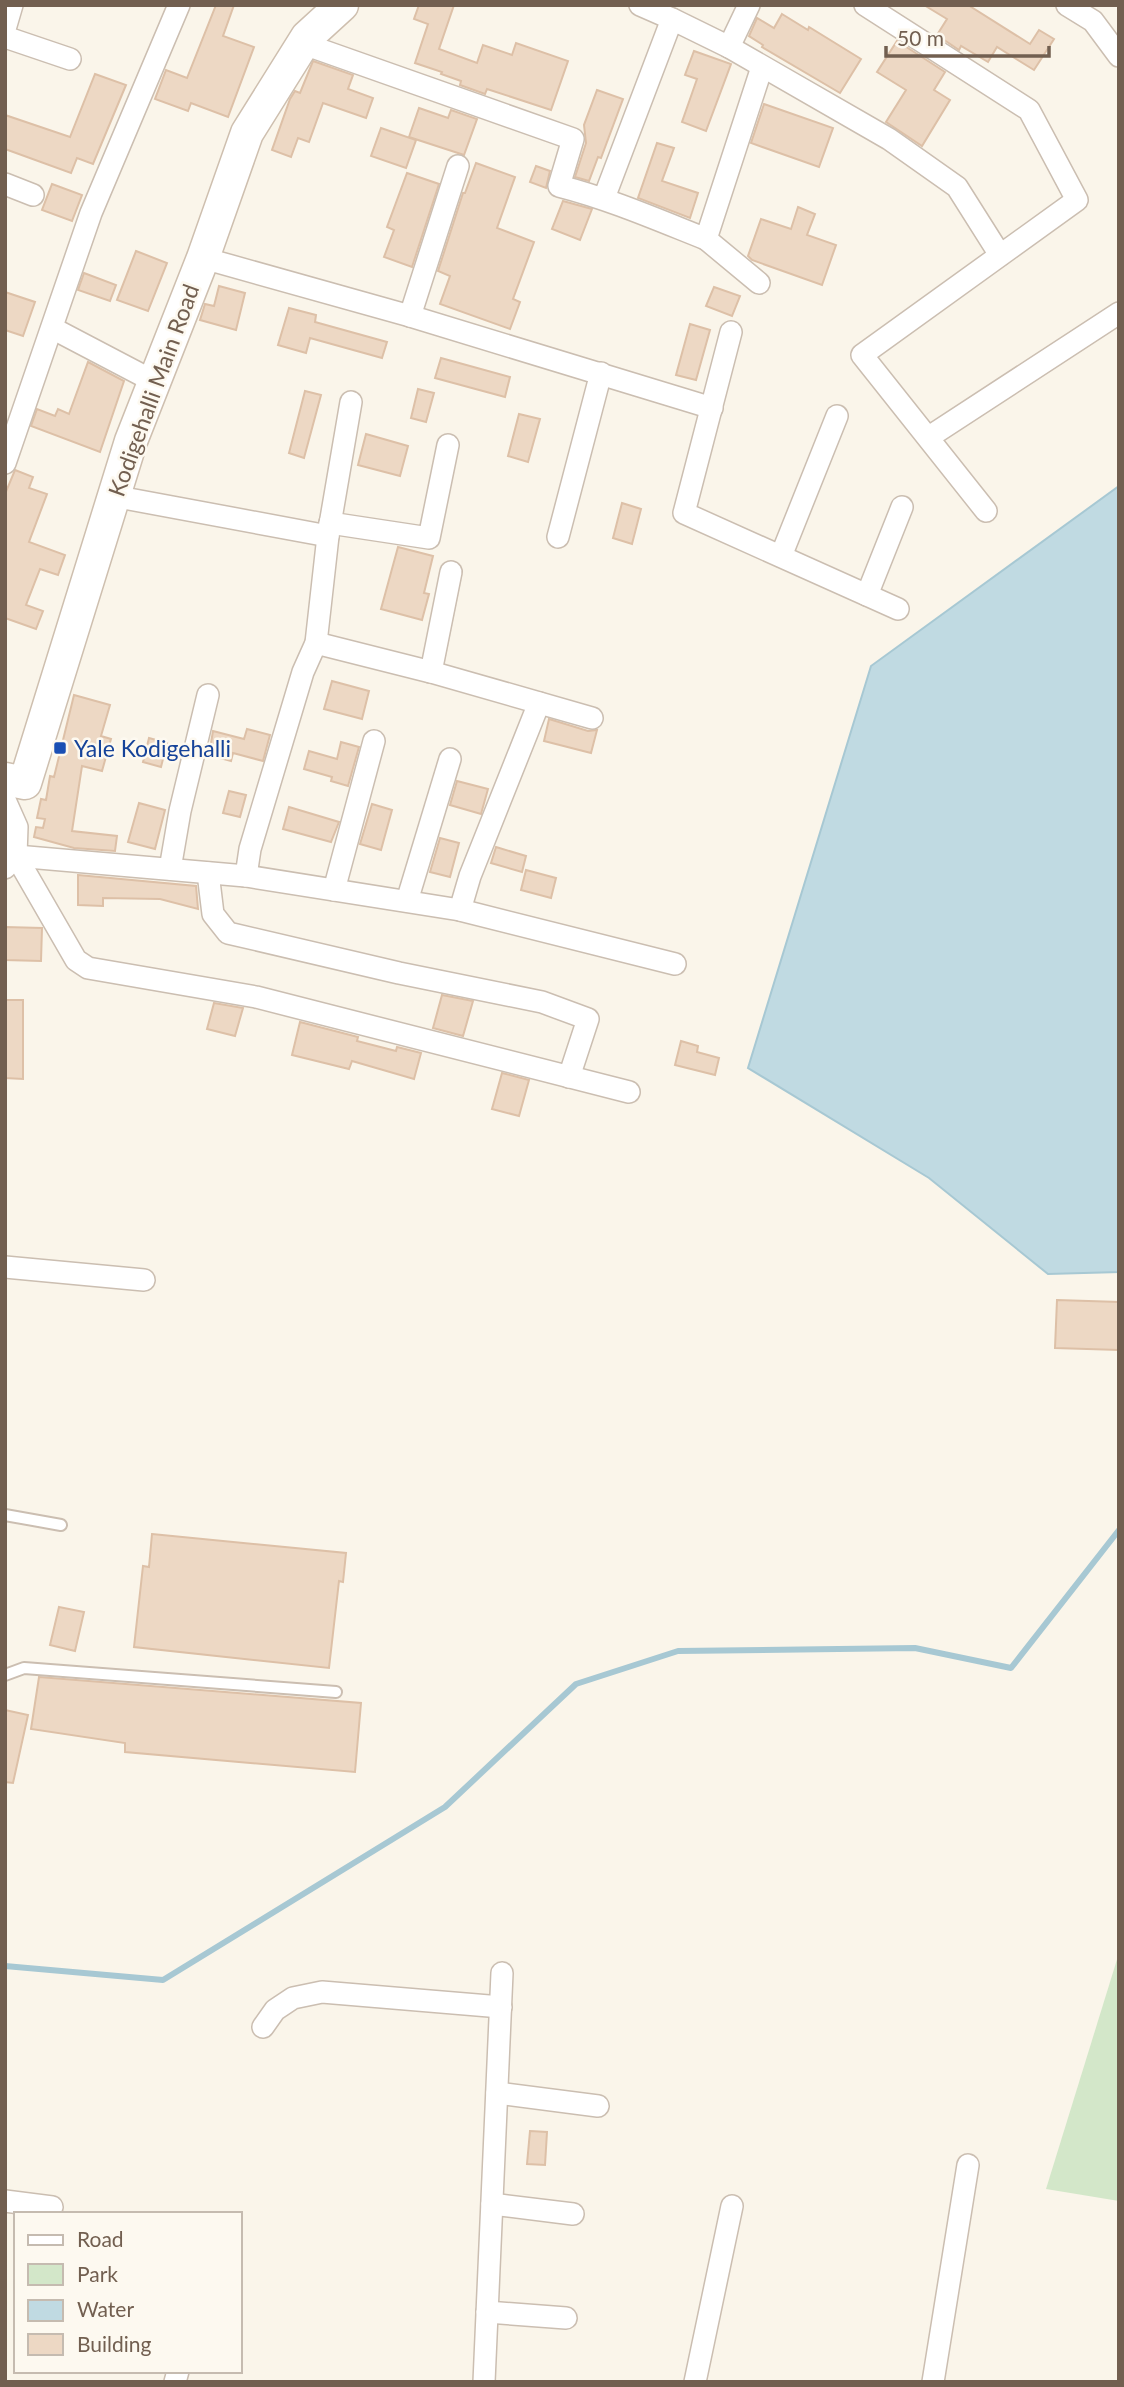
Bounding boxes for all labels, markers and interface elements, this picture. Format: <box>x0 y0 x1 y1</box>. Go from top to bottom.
scale bar <box>886 14 1049 58</box>
text: 50 m <box>897 25 944 50</box>
street label: Kodigehalli Main Road <box>102 280 204 500</box>
place label: Yale Kodigehalli <box>74 734 231 762</box>
marker: Yale Kodigehalli <box>52 740 68 756</box>
legend <box>14 2212 242 2373</box>
text: Road <box>77 2226 124 2251</box>
text: Park <box>77 2261 118 2286</box>
text: Water <box>77 2296 134 2321</box>
text: Building <box>77 2331 152 2356</box>

